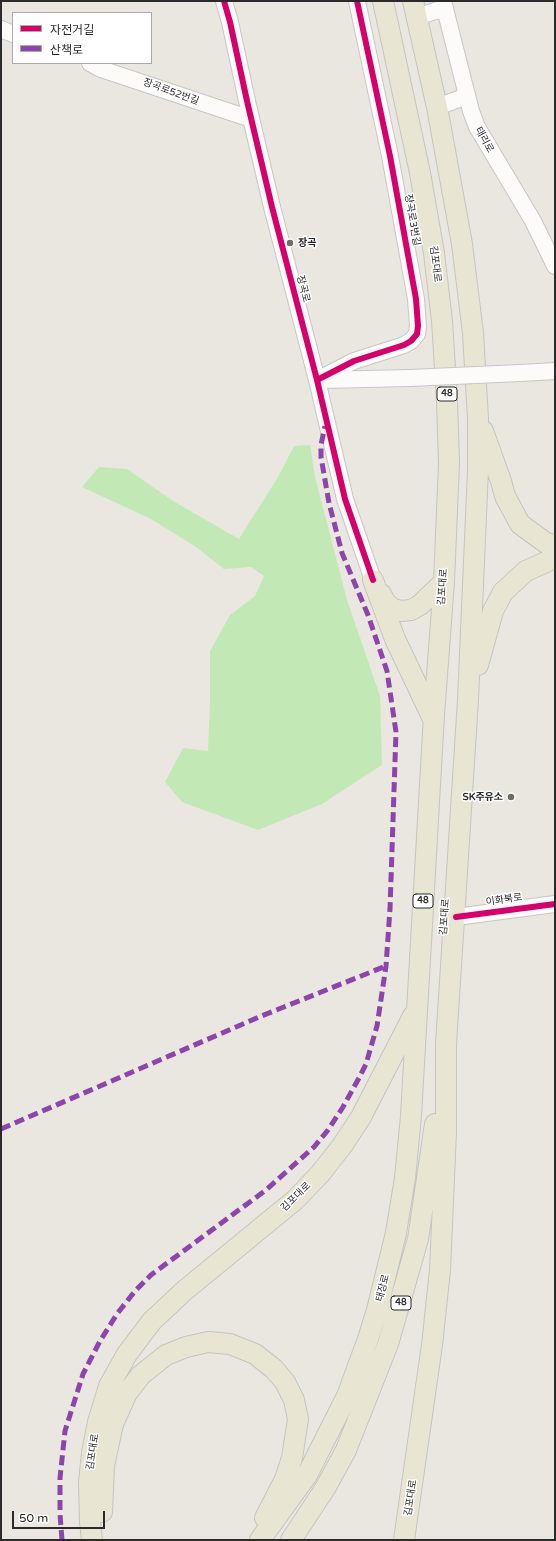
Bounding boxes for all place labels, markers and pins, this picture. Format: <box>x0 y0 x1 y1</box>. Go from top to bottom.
place label: 장곡 <box>298 237 316 249</box>
marker: 장곡 <box>285 238 295 248</box>
place label: SK주유소 <box>463 791 503 803</box>
marker: SK주유소 <box>506 792 516 802</box>

